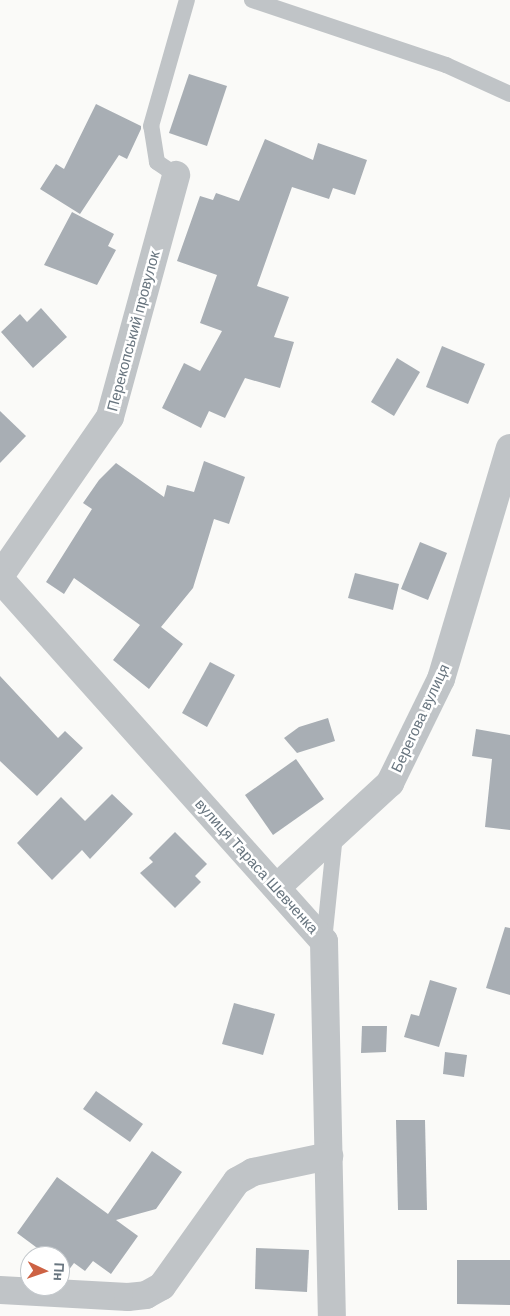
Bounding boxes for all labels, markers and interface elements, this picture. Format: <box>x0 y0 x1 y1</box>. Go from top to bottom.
street label: Перекопський провулок <box>103 249 163 413</box>
street label: Берегова вулиця <box>387 661 453 775</box>
street label: вулиця Тараса Шевченка <box>192 795 322 937</box>
north arrow <box>20 1246 70 1296</box>
text: Пн <box>51 1262 67 1281</box>

